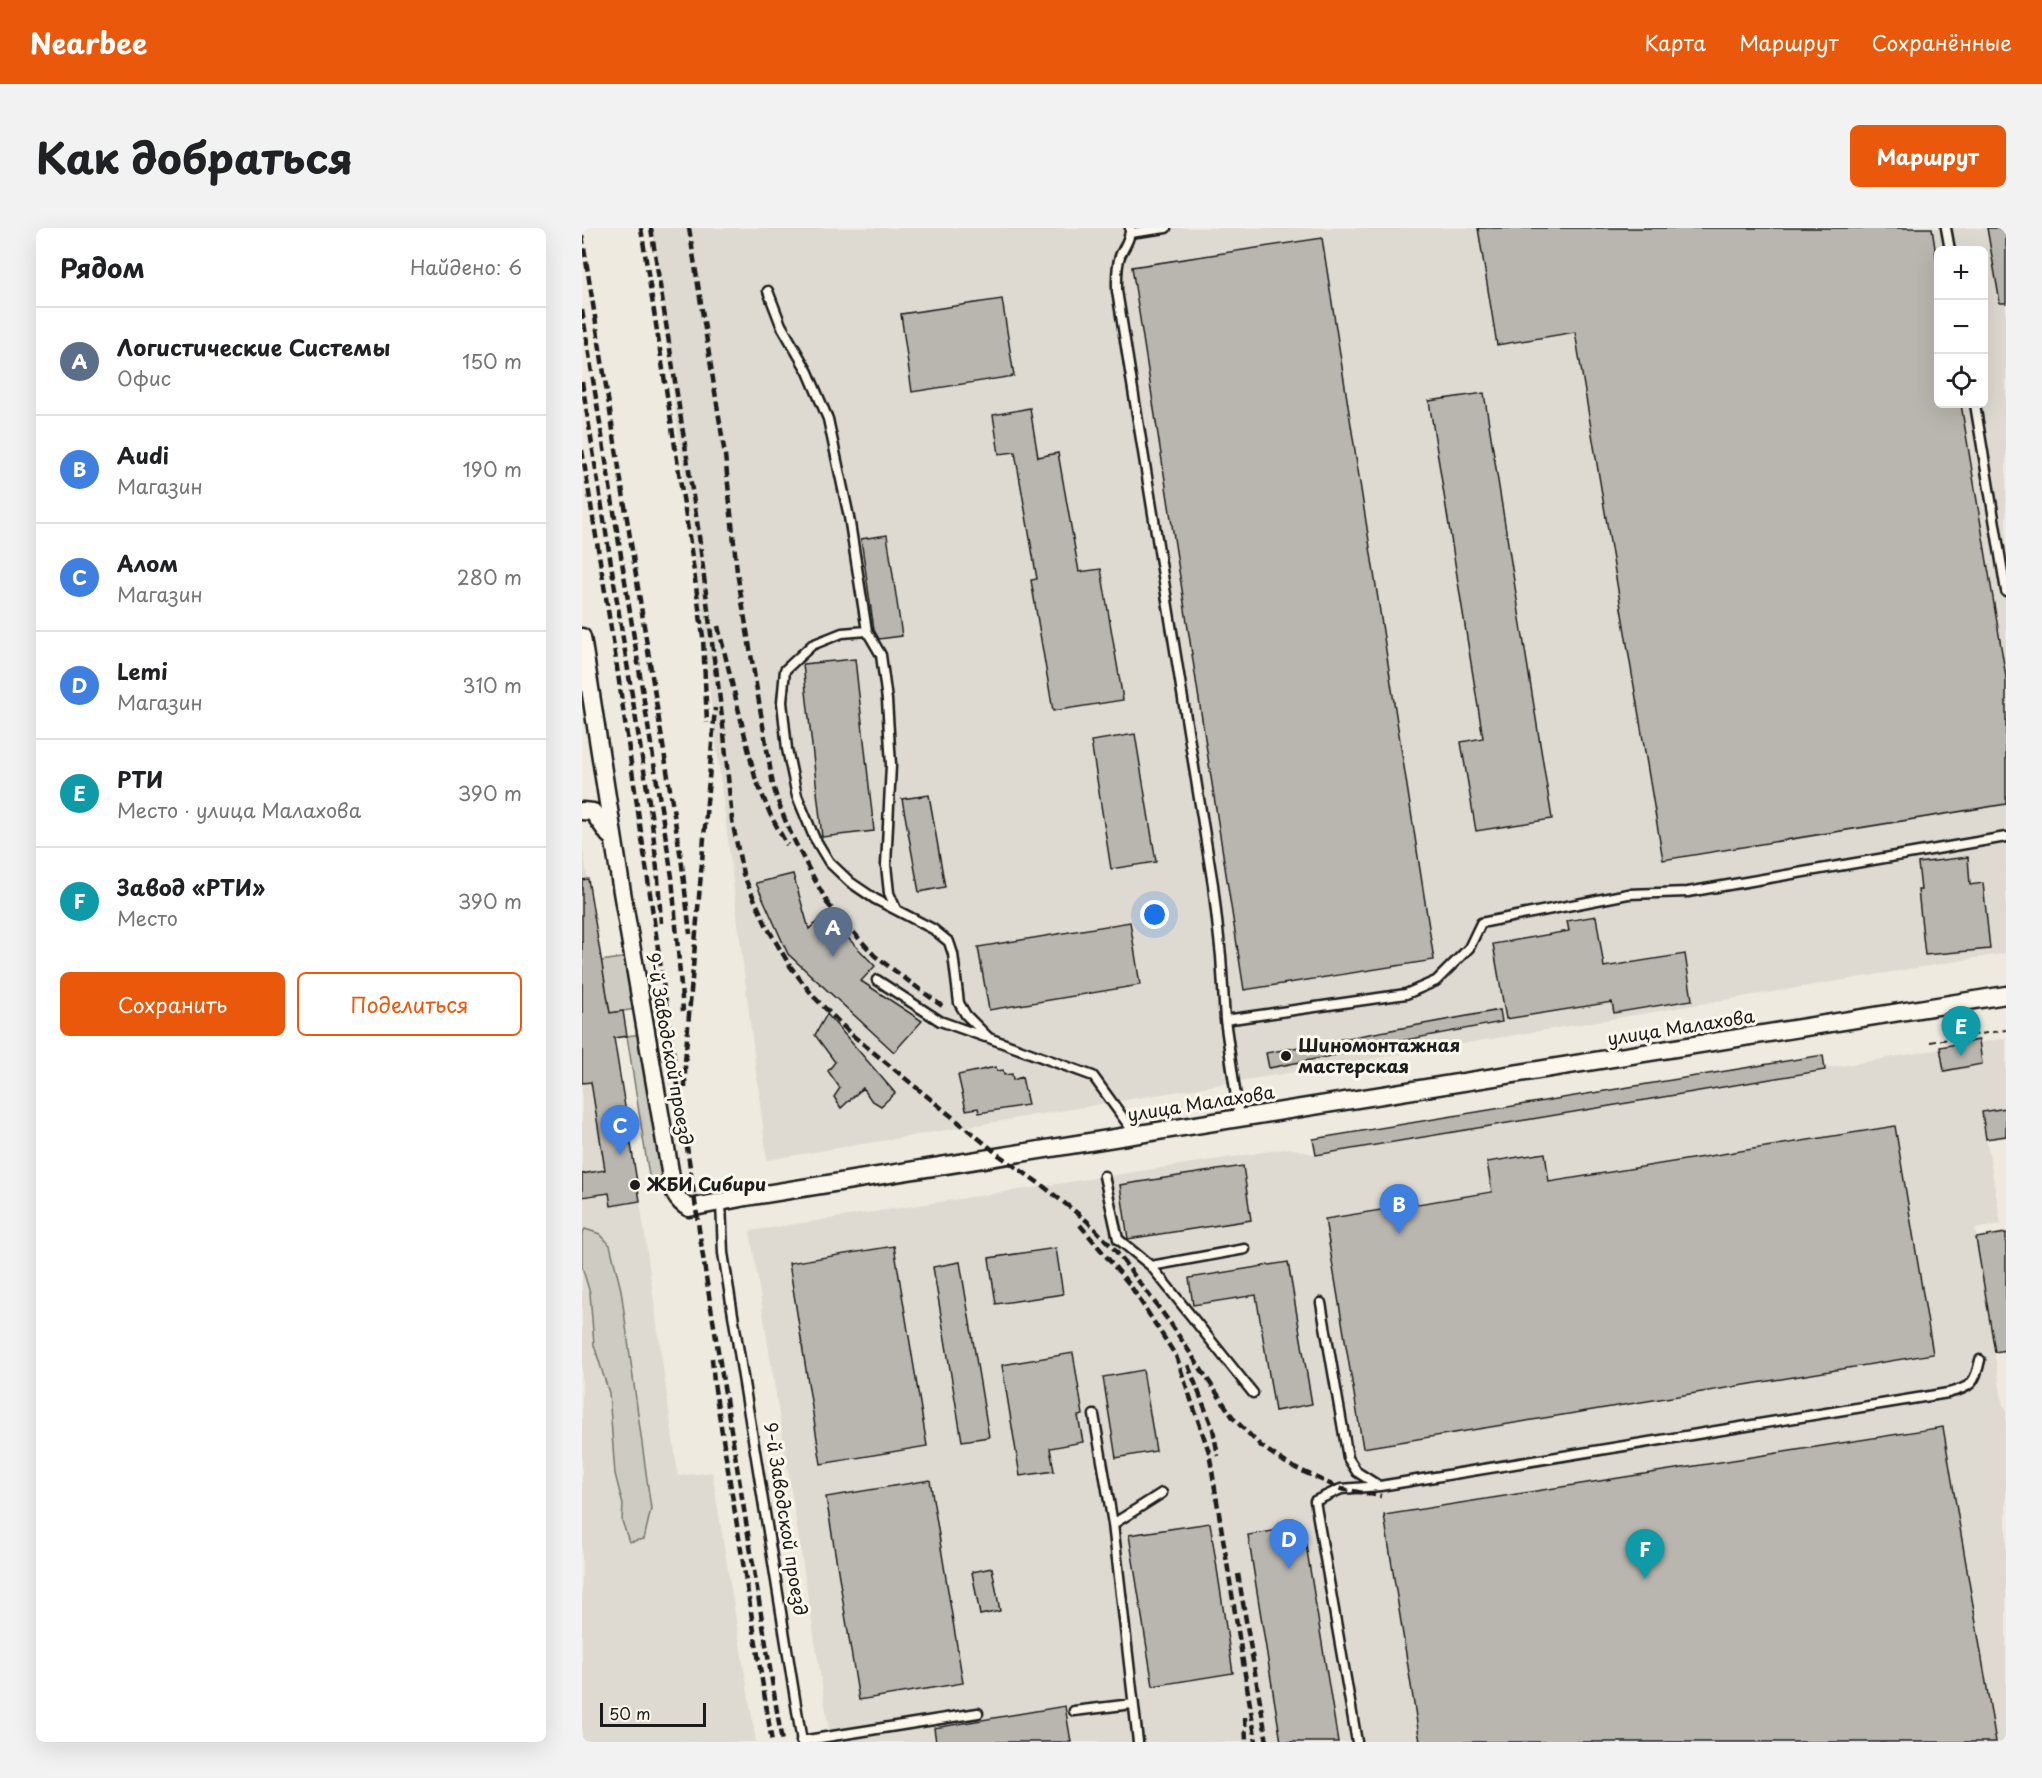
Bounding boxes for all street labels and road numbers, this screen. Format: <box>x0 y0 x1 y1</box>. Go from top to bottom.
street label: 9-й Заводской проезд <box>640 950 701 1147</box>
street label: улица Малахова <box>1605 1001 1757 1051</box>
street label: улица Малахова <box>1125 1077 1277 1127</box>
street label: 9-й Заводской проезд <box>758 1420 815 1617</box>

